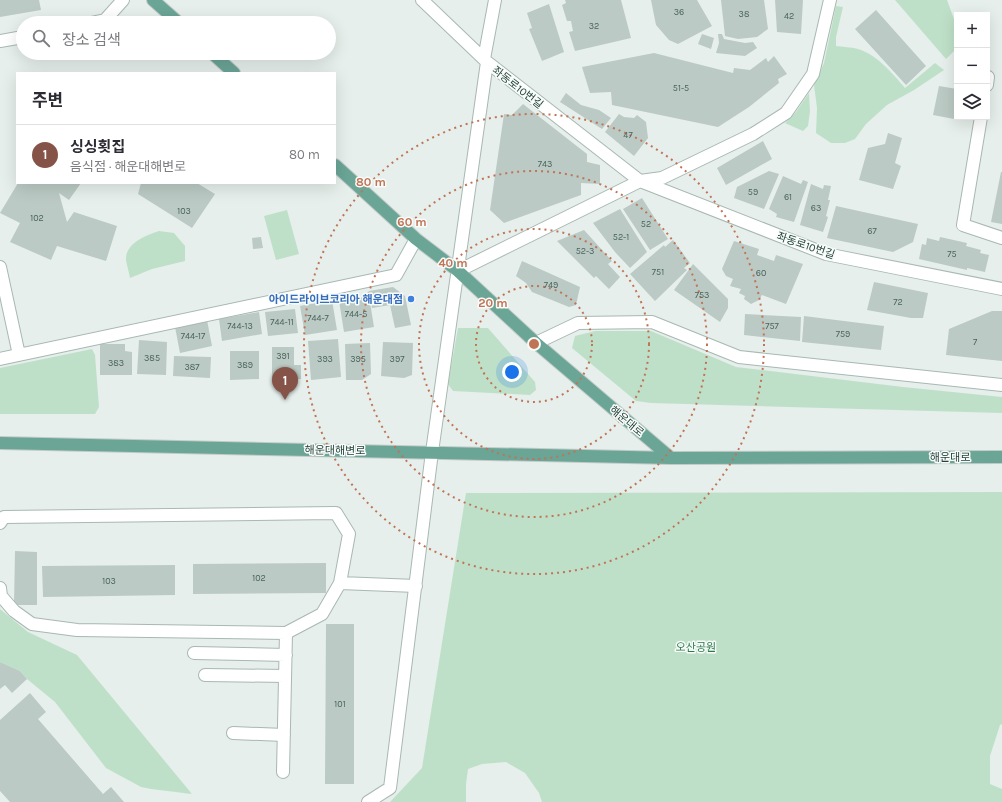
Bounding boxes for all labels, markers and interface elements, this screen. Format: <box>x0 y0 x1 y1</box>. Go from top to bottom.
house number: 36 <box>674 7 684 17</box>
house number: 38 <box>739 9 750 19</box>
house number: 42 <box>784 11 794 21</box>
map controls <box>954 12 990 120</box>
button: + <box>954 12 990 48</box>
search box <box>16 16 336 60</box>
house number: 32 <box>589 21 599 31</box>
icon: search <box>30 27 52 49</box>
text: 장소 검색 <box>62 31 121 49</box>
button: − <box>954 48 990 84</box>
street label: 좌동로10번길 <box>490 64 546 111</box>
house number: 51-5 <box>673 83 689 93</box>
button: layers <box>954 84 990 120</box>
text: 주변 <box>32 90 63 110</box>
house number: 47 <box>623 130 633 140</box>
text: 싱싱횟집 <box>70 138 125 156</box>
text: 1 <box>43 147 47 162</box>
text: 80 m <box>289 147 320 162</box>
text: 음식점 · 해운대해변로 <box>70 159 186 174</box>
house number: 743 <box>538 159 552 169</box>
text: 80 m <box>356 175 386 189</box>
house number: 59 <box>748 187 758 197</box>
house number: 61 <box>784 192 792 202</box>
house number: 63 <box>811 203 821 213</box>
house number: 103 <box>177 206 191 216</box>
house number: 102 <box>30 213 44 223</box>
text: 60 m <box>397 215 427 229</box>
house number: 52 <box>641 219 651 229</box>
house number: 67 <box>867 226 877 236</box>
street label: 좌동로10번길 <box>775 229 837 262</box>
house number: 52-1 <box>613 232 629 242</box>
house number: 52-3 <box>576 246 594 256</box>
house number: 75 <box>947 249 957 259</box>
text: 40 m <box>438 256 468 270</box>
house number: 751 <box>652 267 664 277</box>
house number: 60 <box>756 268 766 278</box>
house number: 749 <box>544 280 558 290</box>
house number: 753 <box>695 290 709 300</box>
place label: 아이드라이브코리아 해운대점 <box>269 293 403 306</box>
marker: 아이드라이브코리아 해운대점 <box>406 294 416 304</box>
text: 20 m <box>478 296 508 310</box>
house number: 72 <box>893 297 903 307</box>
house number: 744-5 <box>345 309 367 319</box>
house number: 744-7 <box>307 313 330 323</box>
house number: 744-11 <box>270 317 294 327</box>
house number: 744-13 <box>227 321 253 331</box>
house number: 757 <box>765 321 780 331</box>
house number: 759 <box>836 329 850 339</box>
house number: 744-17 <box>181 331 206 341</box>
centre of rings <box>527 337 541 351</box>
house number: 7 <box>973 337 978 347</box>
house number: 391 <box>276 351 290 361</box>
house number: 385 <box>144 353 160 363</box>
house number: 393 <box>317 354 333 364</box>
house number: 395 <box>350 354 366 364</box>
house number: 397 <box>390 354 405 364</box>
house number: 383 <box>108 358 124 368</box>
house number: 389 <box>237 360 253 370</box>
house number: 387 <box>184 362 200 372</box>
your location <box>502 362 522 382</box>
pin: 1 <box>272 367 298 400</box>
street label: 해운대로 <box>607 403 646 439</box>
street label: 해운대해변로 <box>305 443 365 458</box>
street label: 해운대로 <box>930 451 970 464</box>
house number: 102 <box>252 573 266 583</box>
house number: 103 <box>102 576 116 586</box>
park label: 오산공원 <box>676 641 716 654</box>
house number: 101 <box>334 699 346 709</box>

